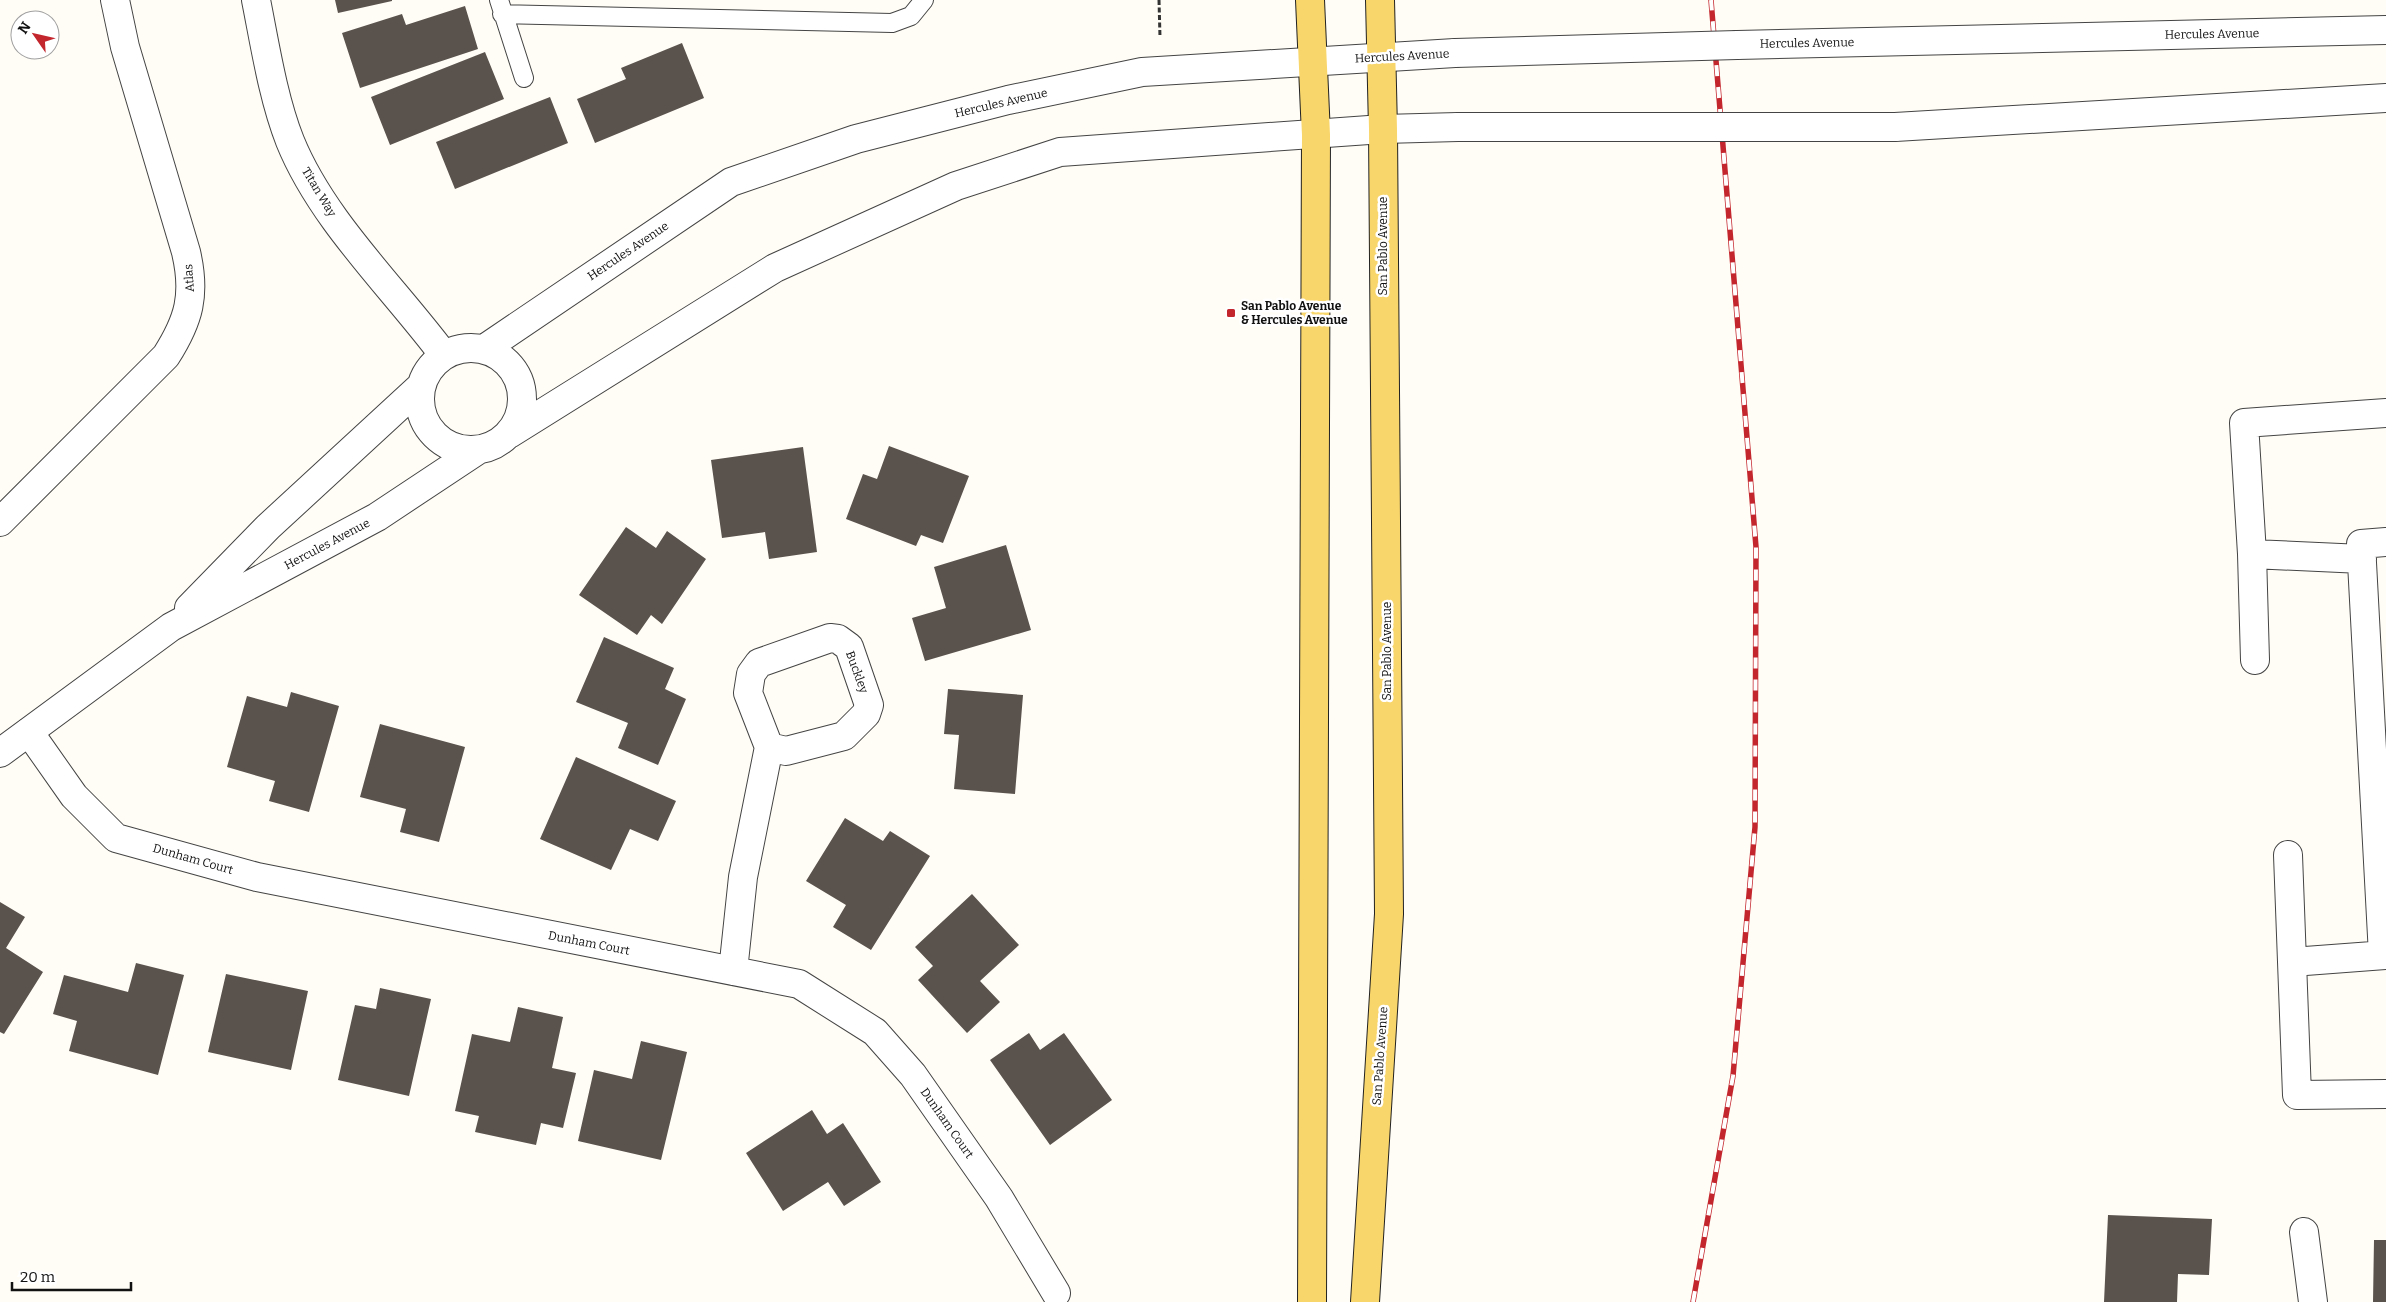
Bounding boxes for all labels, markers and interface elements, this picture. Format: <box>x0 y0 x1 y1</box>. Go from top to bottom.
north arrow <box>10 10 60 60</box>
text: N <box>15 19 35 37</box>
street label: Hercules Avenue <box>2165 26 2259 42</box>
street label: Hercules Avenue <box>1760 35 1854 51</box>
street label: Hercules Avenue <box>1354 47 1450 65</box>
street label: Hercules Avenue <box>953 86 1049 120</box>
street label: Titan Way <box>299 165 339 220</box>
street label: San Pablo Avenue <box>1376 197 1390 295</box>
street label: Hercules Avenue <box>585 219 671 283</box>
street label: Atlas <box>181 263 197 292</box>
place label: San Pablo Avenue & Hercules Avenue <box>1241 299 1348 327</box>
marker: San Pablo Avenue & Hercules Avenue <box>1225 307 1237 319</box>
street label: Hercules Avenue <box>282 516 372 572</box>
street label: San Pablo Avenue <box>1380 602 1394 700</box>
street label: Buckley <box>843 649 871 695</box>
street label: Dunham Court <box>151 841 235 877</box>
street label: Dunham Court <box>547 928 632 958</box>
street label: San Pablo Avenue <box>1370 1006 1390 1106</box>
street label: Dunham Court <box>918 1085 977 1161</box>
scale bar <box>12 1260 131 1292</box>
text: 20 m <box>20 1268 56 1286</box>

